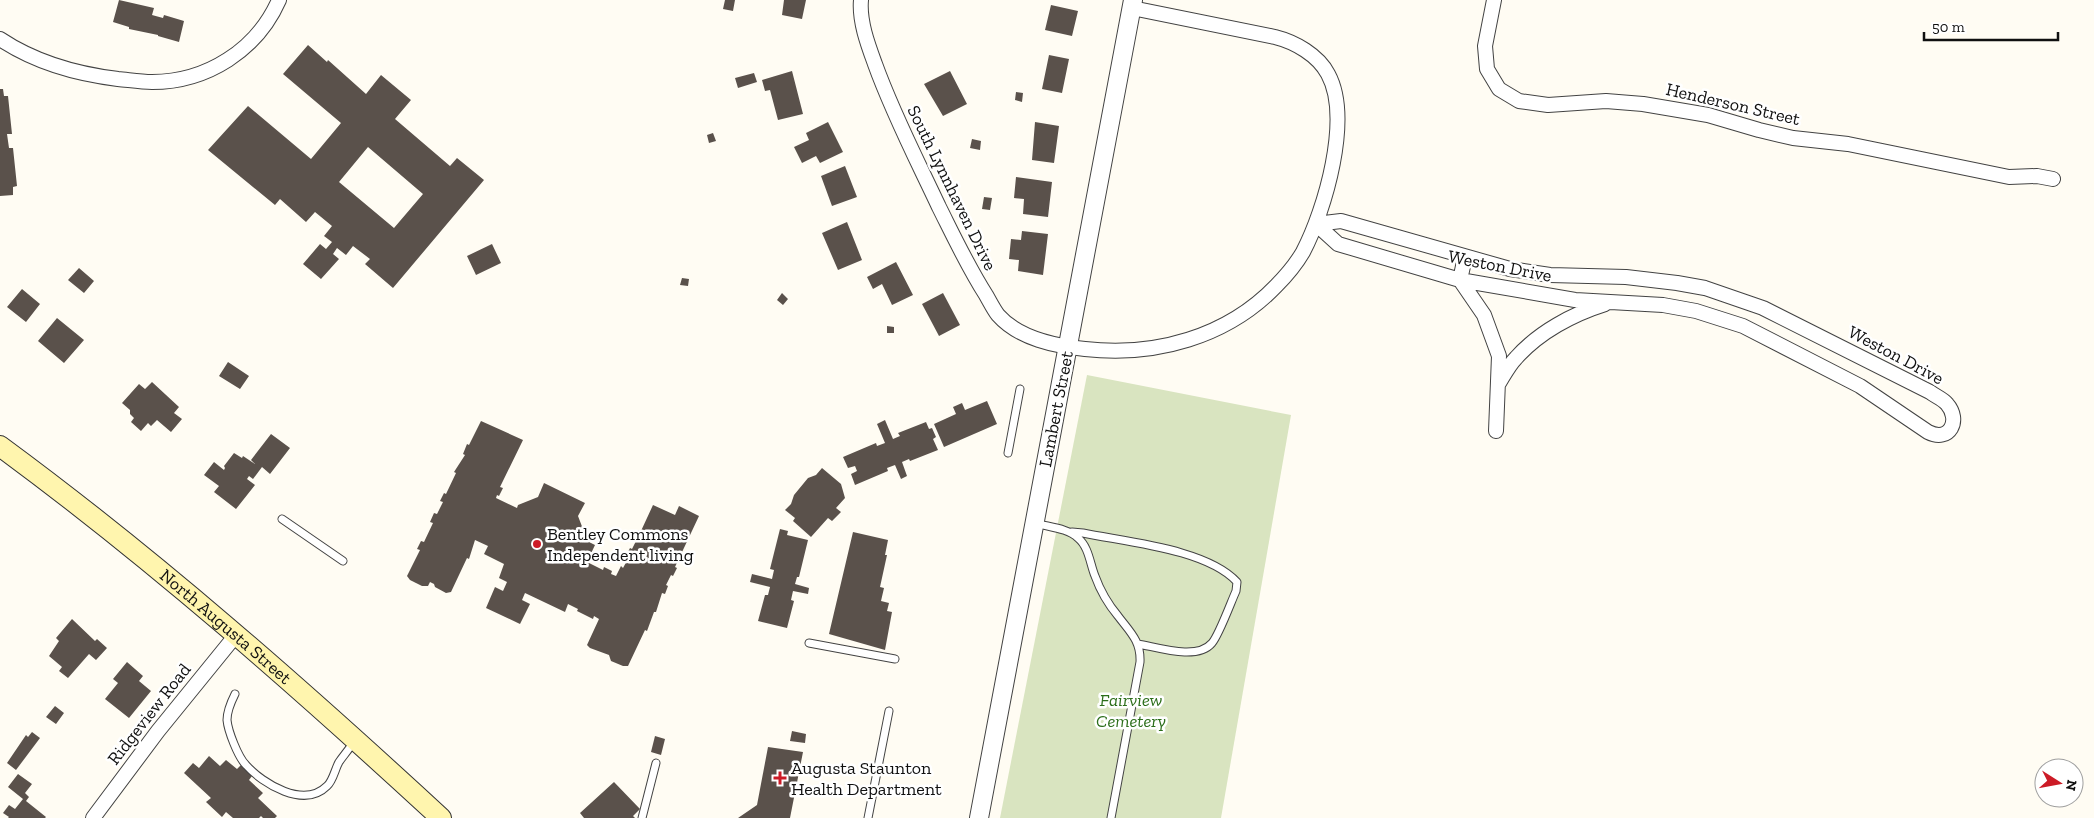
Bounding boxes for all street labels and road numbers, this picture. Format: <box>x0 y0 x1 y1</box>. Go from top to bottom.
street label: Henderson Street <box>1664 78 1802 130</box>
street label: South Lynnhaven Drive <box>902 102 1002 274</box>
street label: Weston Drive <box>1446 245 1554 287</box>
street label: Weston Drive <box>1844 321 1948 389</box>
street label: Lambert Street <box>1034 349 1078 469</box>
street label: North Augusta Street <box>155 564 296 689</box>
street label: Ridgeview Road <box>103 659 196 769</box>

